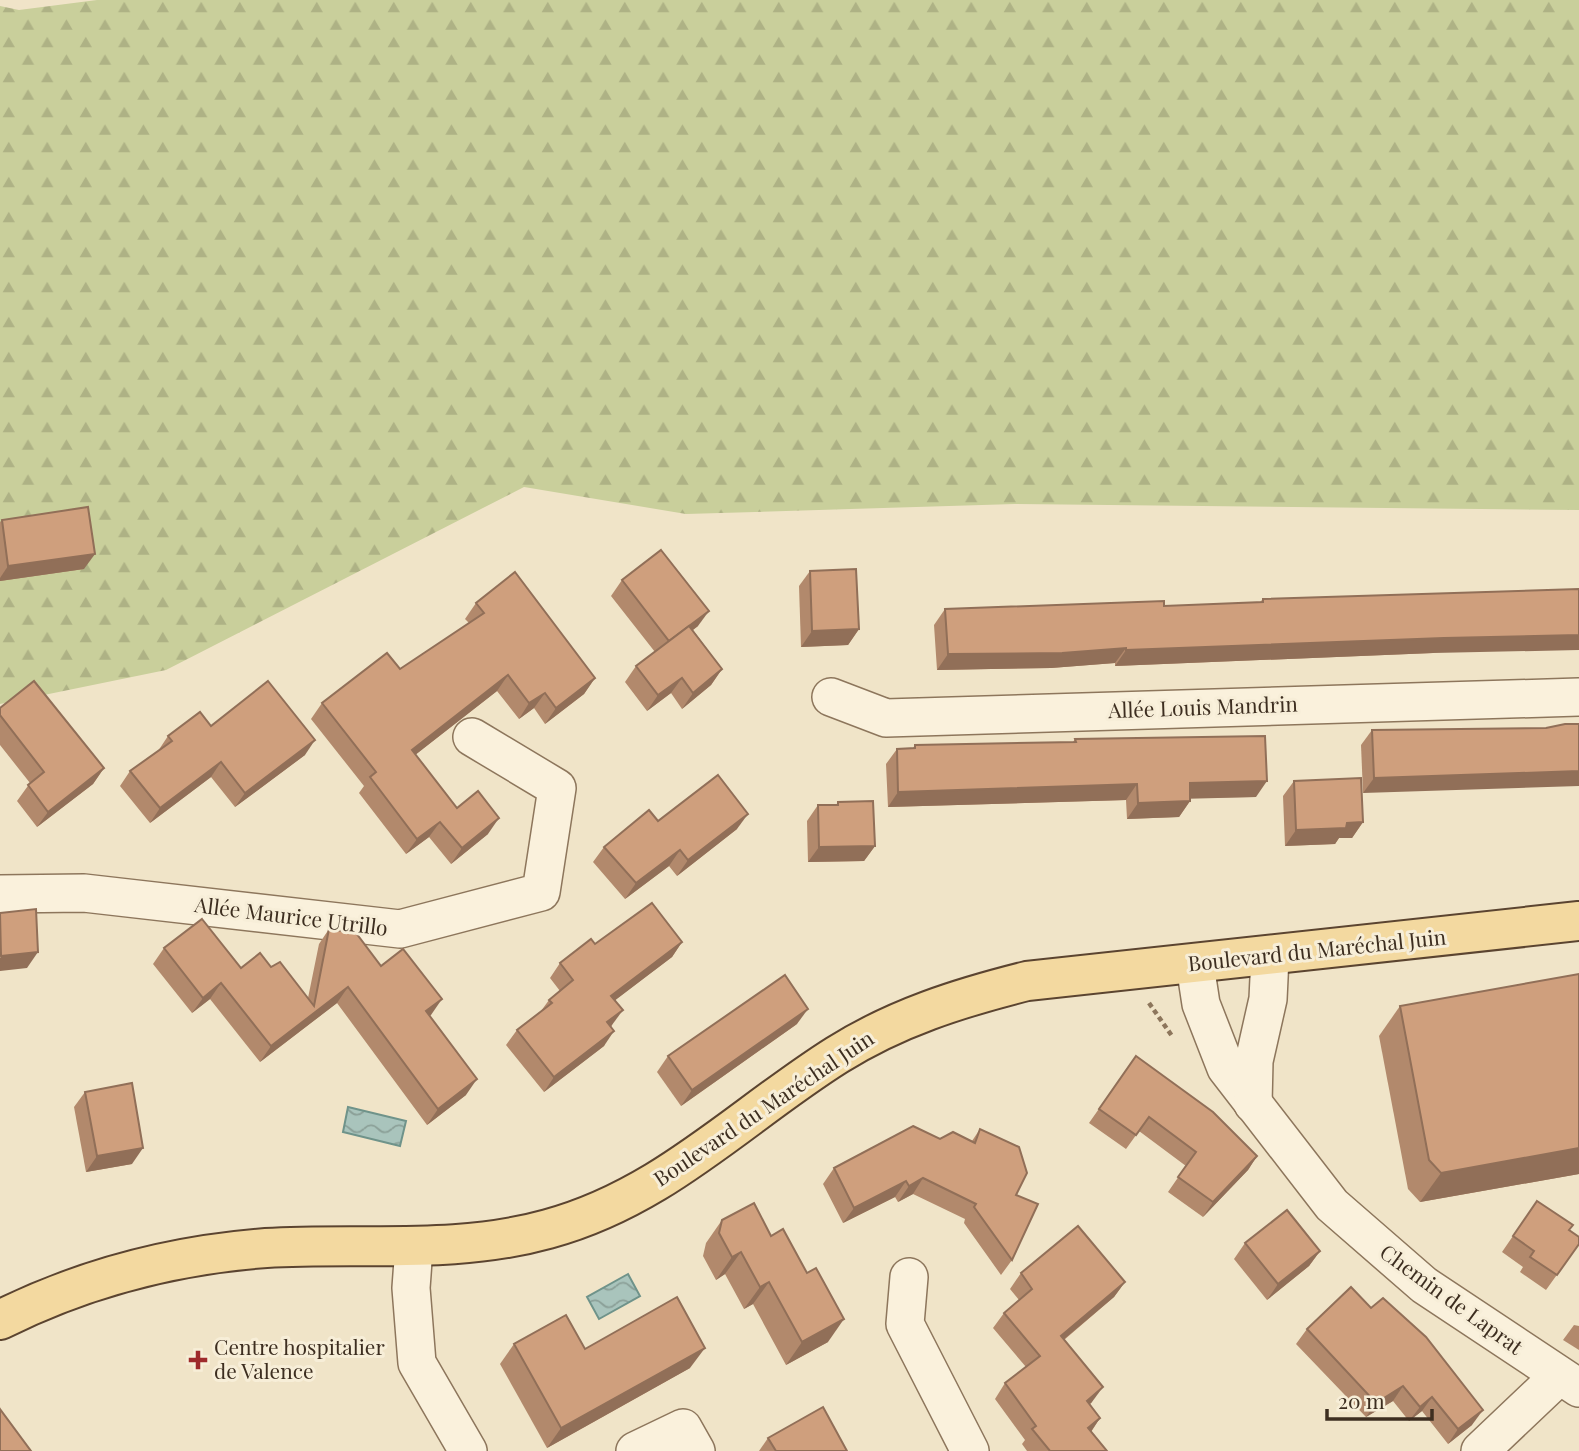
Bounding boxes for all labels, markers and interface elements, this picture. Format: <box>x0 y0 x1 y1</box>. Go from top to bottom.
street label: Allée Louis Mandrin <box>1107 689 1299 723</box>
street label: Allée Maurice Utrillo <box>192 889 389 941</box>
street label: Boulevard du Maréchal Juin <box>1186 921 1448 977</box>
street label: Boulevard du Maréchal Juin <box>647 1023 879 1192</box>
street label: Chemin de Laprat <box>1375 1237 1530 1360</box>
place label: Centre hospitalier de Valence <box>214 1332 385 1384</box>
marker: Centre hospitalier de Valence <box>188 1350 208 1370</box>
scale bar <box>1327 1378 1432 1422</box>
text: 20 m <box>1338 1386 1385 1414</box>

